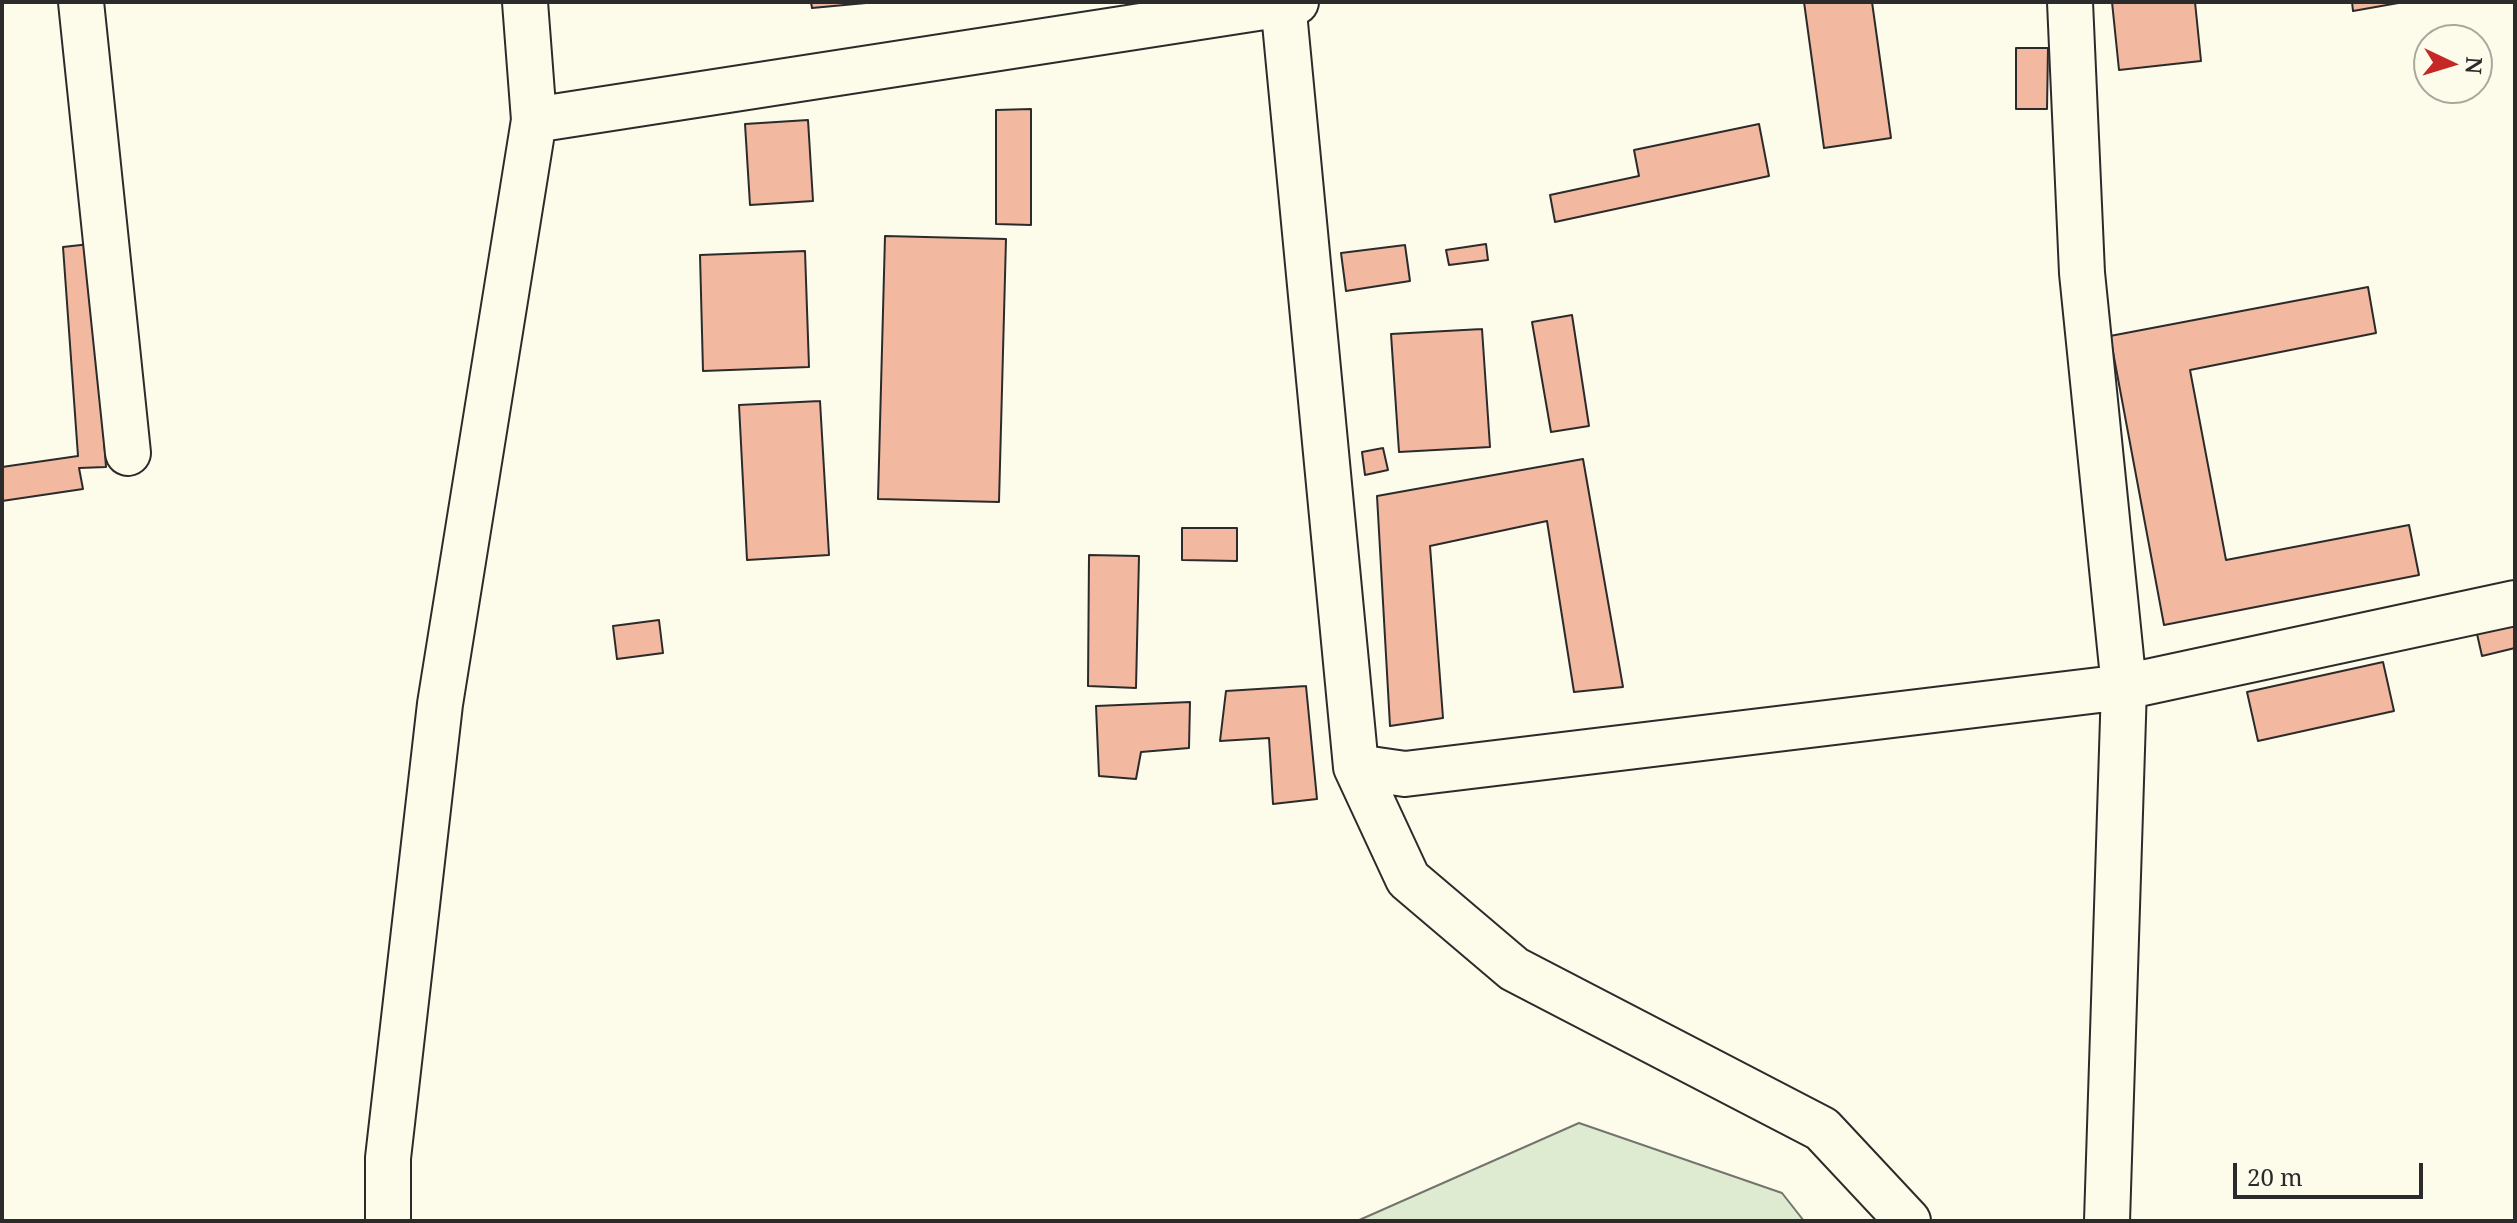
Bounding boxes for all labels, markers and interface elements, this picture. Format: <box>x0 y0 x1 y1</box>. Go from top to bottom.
north arrow <box>2413 24 2493 104</box>
text: N <box>2459 56 2491 75</box>
scale bar <box>2237 1147 2427 1197</box>
text: 20 m <box>2247 1160 2303 1193</box>

